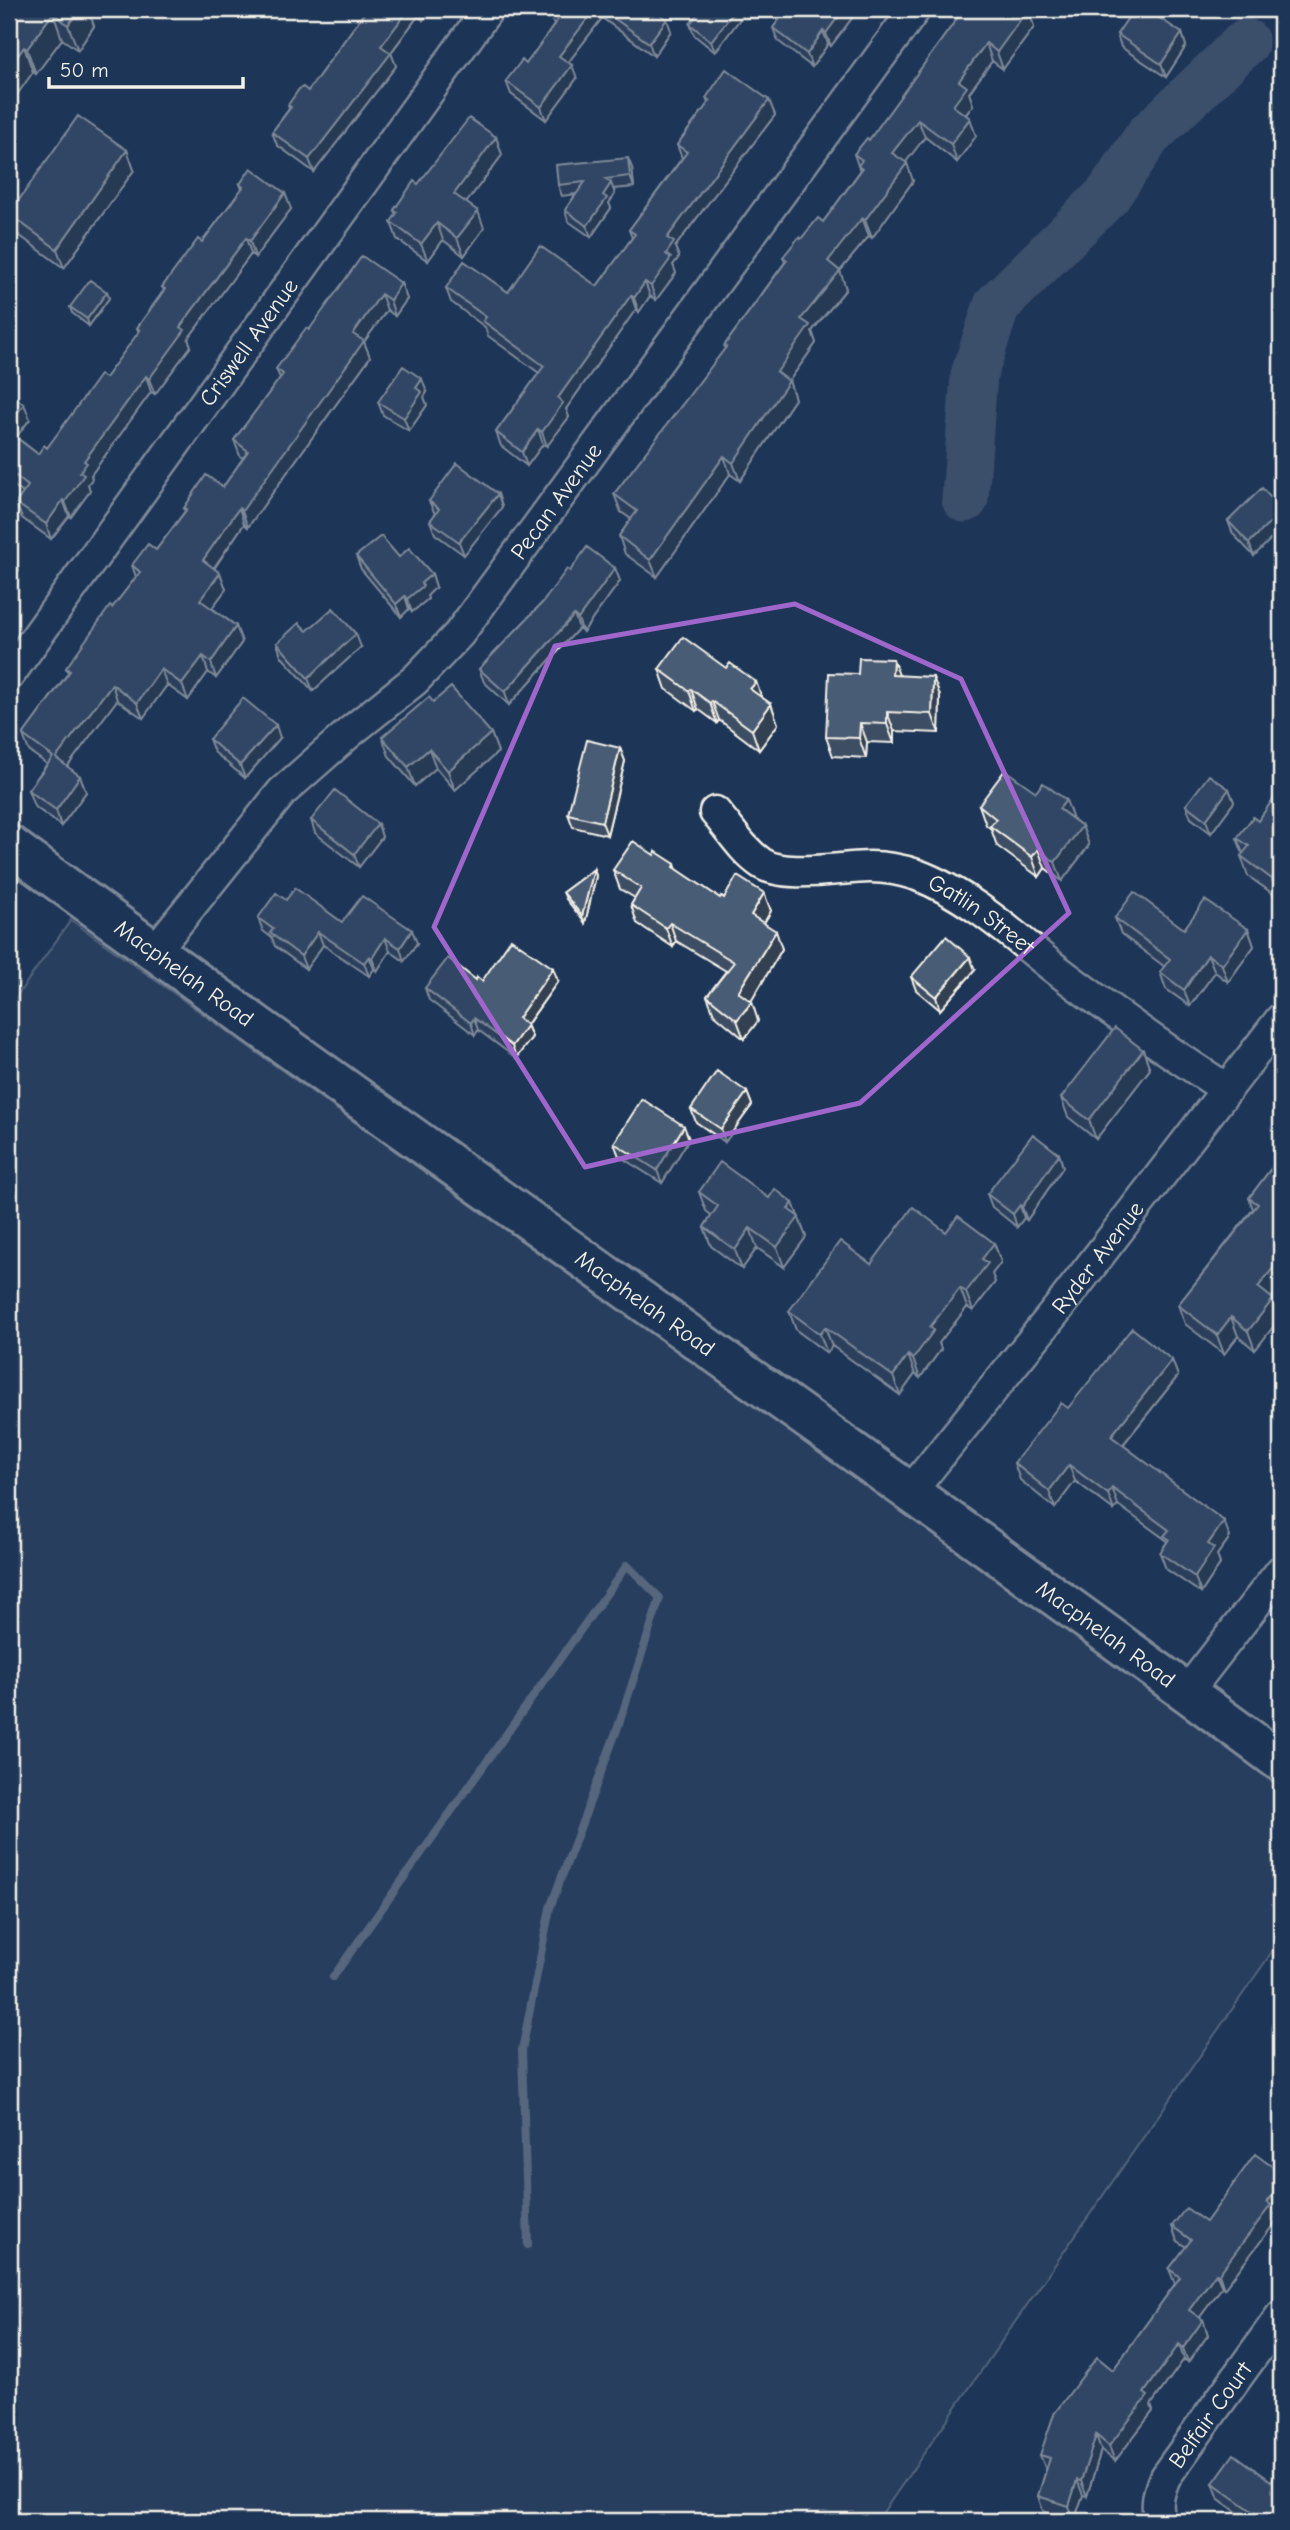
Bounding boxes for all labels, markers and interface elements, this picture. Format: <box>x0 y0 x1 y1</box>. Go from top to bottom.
scale bar <box>49 46 243 90</box>
text: 50 m <box>60 58 109 82</box>
street label: Criswell Avenue <box>194 273 304 412</box>
street label: Pecan Avenue <box>505 438 608 565</box>
street label: Gatlin Street <box>924 869 1041 962</box>
street label: Macphelah Road <box>109 914 259 1033</box>
street label: Ryder Avenue <box>1046 1196 1150 1319</box>
street label: Macphelah Road <box>570 1245 720 1362</box>
street label: Macphelah Road <box>1031 1575 1180 1693</box>
street label: Belfair Court <box>1163 2355 1258 2473</box>

